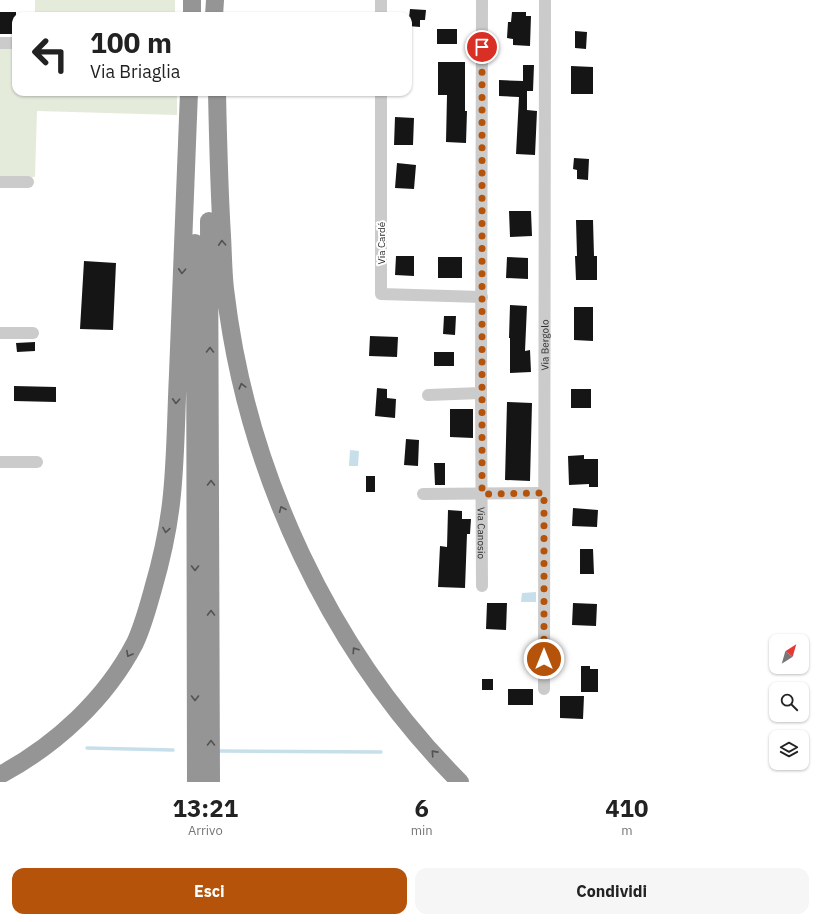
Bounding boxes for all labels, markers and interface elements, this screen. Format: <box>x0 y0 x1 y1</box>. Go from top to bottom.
text: 100 m <box>90 24 172 61</box>
icon: left <box>24 28 76 80</box>
pin <box>465 30 499 64</box>
icon: arrive <box>471 36 493 58</box>
text: Via Briaglia <box>90 60 180 83</box>
street label: Via Cardé <box>375 221 388 264</box>
one-way arrow <box>218 240 226 246</box>
one-way arrow <box>178 268 187 274</box>
street label: Via Bergolo <box>538 319 551 371</box>
one-way arrow <box>206 347 214 353</box>
one-way arrow <box>238 382 247 389</box>
one-way arrow <box>172 398 181 404</box>
one-way arrow <box>207 480 215 486</box>
one-way arrow <box>279 506 287 514</box>
street label: Via Canosio <box>475 507 488 559</box>
one-way arrow <box>162 527 171 533</box>
one-way arrow <box>191 565 199 571</box>
one-way arrow <box>207 610 215 616</box>
north arrow <box>769 634 809 674</box>
map controls <box>769 634 809 770</box>
position arrow <box>523 638 565 680</box>
one-way arrow <box>352 647 360 654</box>
one-way arrow <box>126 650 133 657</box>
button: search <box>769 682 809 722</box>
one-way arrow <box>191 695 199 701</box>
button: layers <box>769 730 809 770</box>
one-way arrow <box>207 740 215 746</box>
one-way arrow <box>431 751 438 758</box>
text: 13:21 <box>173 792 238 824</box>
text: 6 <box>414 792 429 824</box>
text: 410 <box>605 792 648 824</box>
text: Arrivo <box>188 822 223 839</box>
text: min <box>411 822 433 839</box>
text: m <box>621 822 632 839</box>
button: Esci <box>12 868 407 914</box>
button: Condividi <box>415 868 809 914</box>

